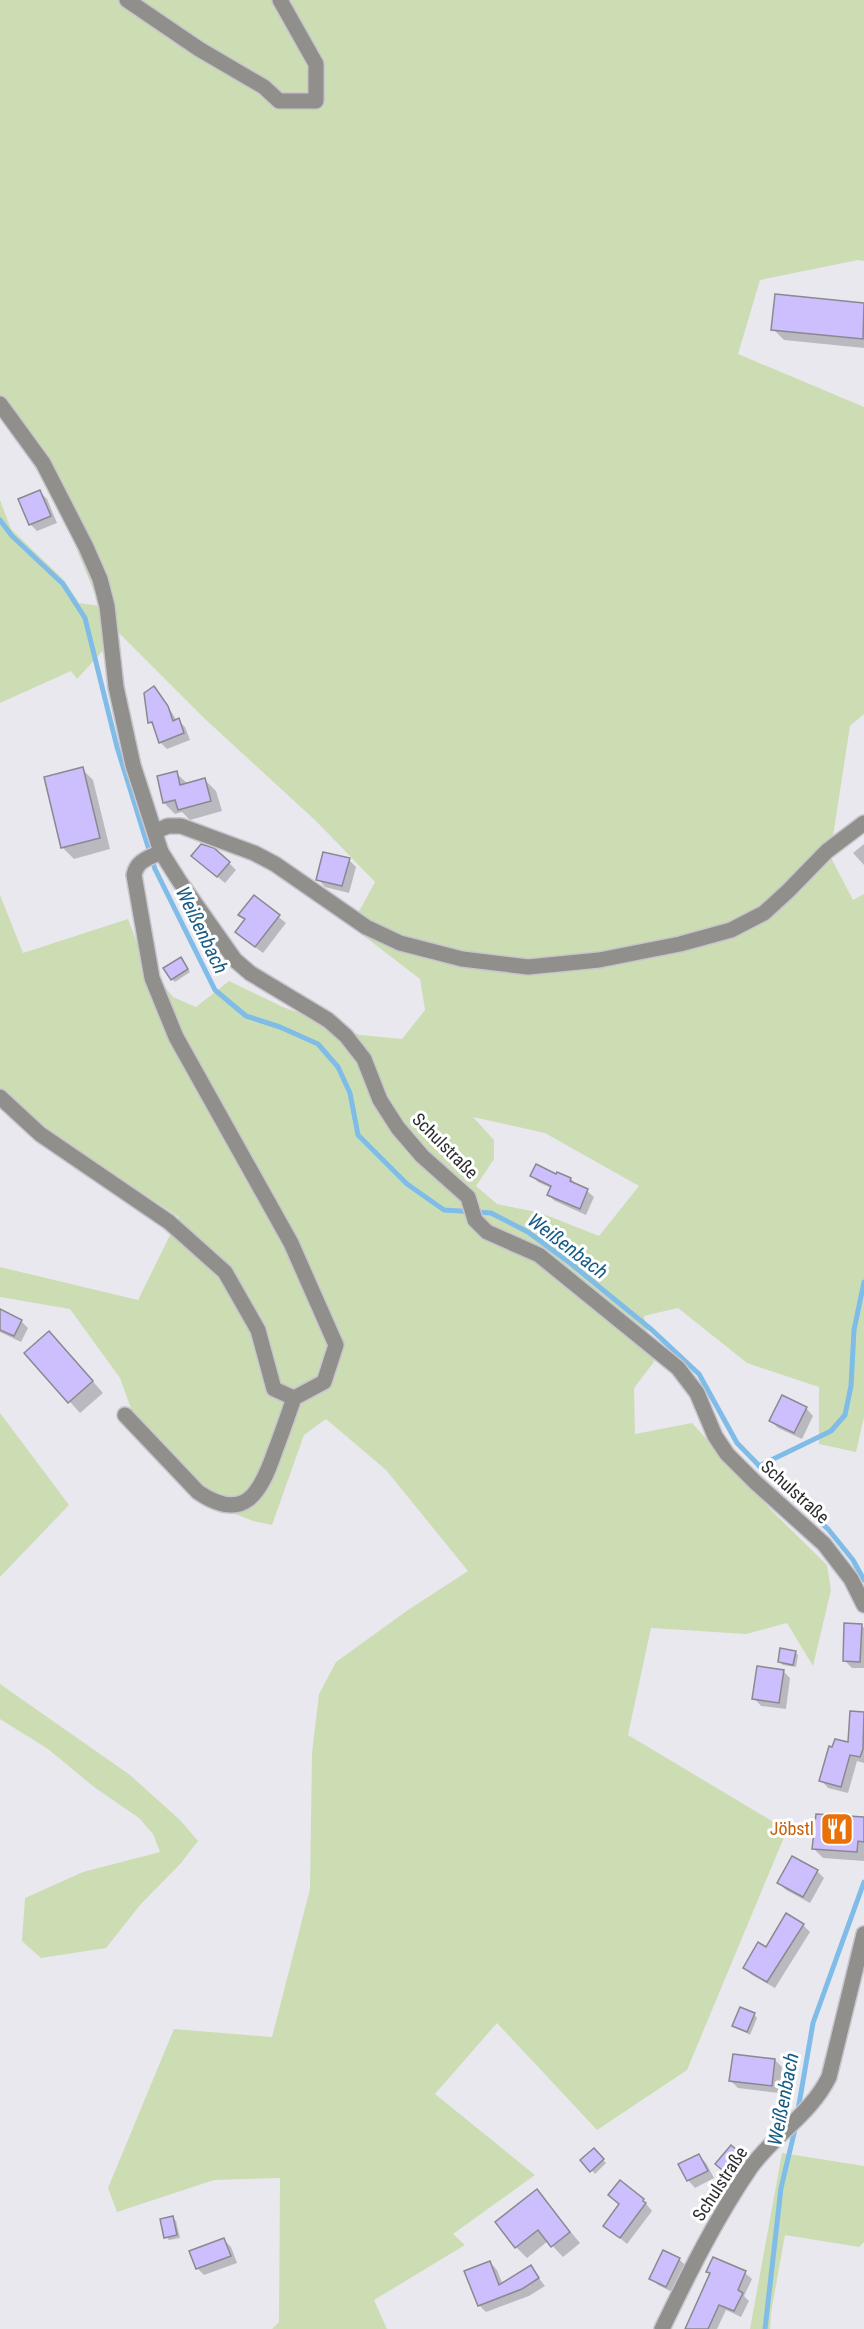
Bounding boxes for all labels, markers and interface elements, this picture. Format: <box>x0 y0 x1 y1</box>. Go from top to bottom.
water label: Weißenbach <box>171 883 233 977</box>
street label: Schulstraße <box>408 1108 483 1183</box>
water label: Weißenbach <box>523 1208 613 1284</box>
street label: Schulstraße <box>757 1456 834 1528</box>
restaurant icon: Jöbstl <box>819 1811 855 1847</box>
place label: Jöbstl <box>770 1818 814 1839</box>
water label: Weißenbach <box>762 2051 804 2147</box>
street label: Schulstraße <box>688 2143 751 2225</box>

